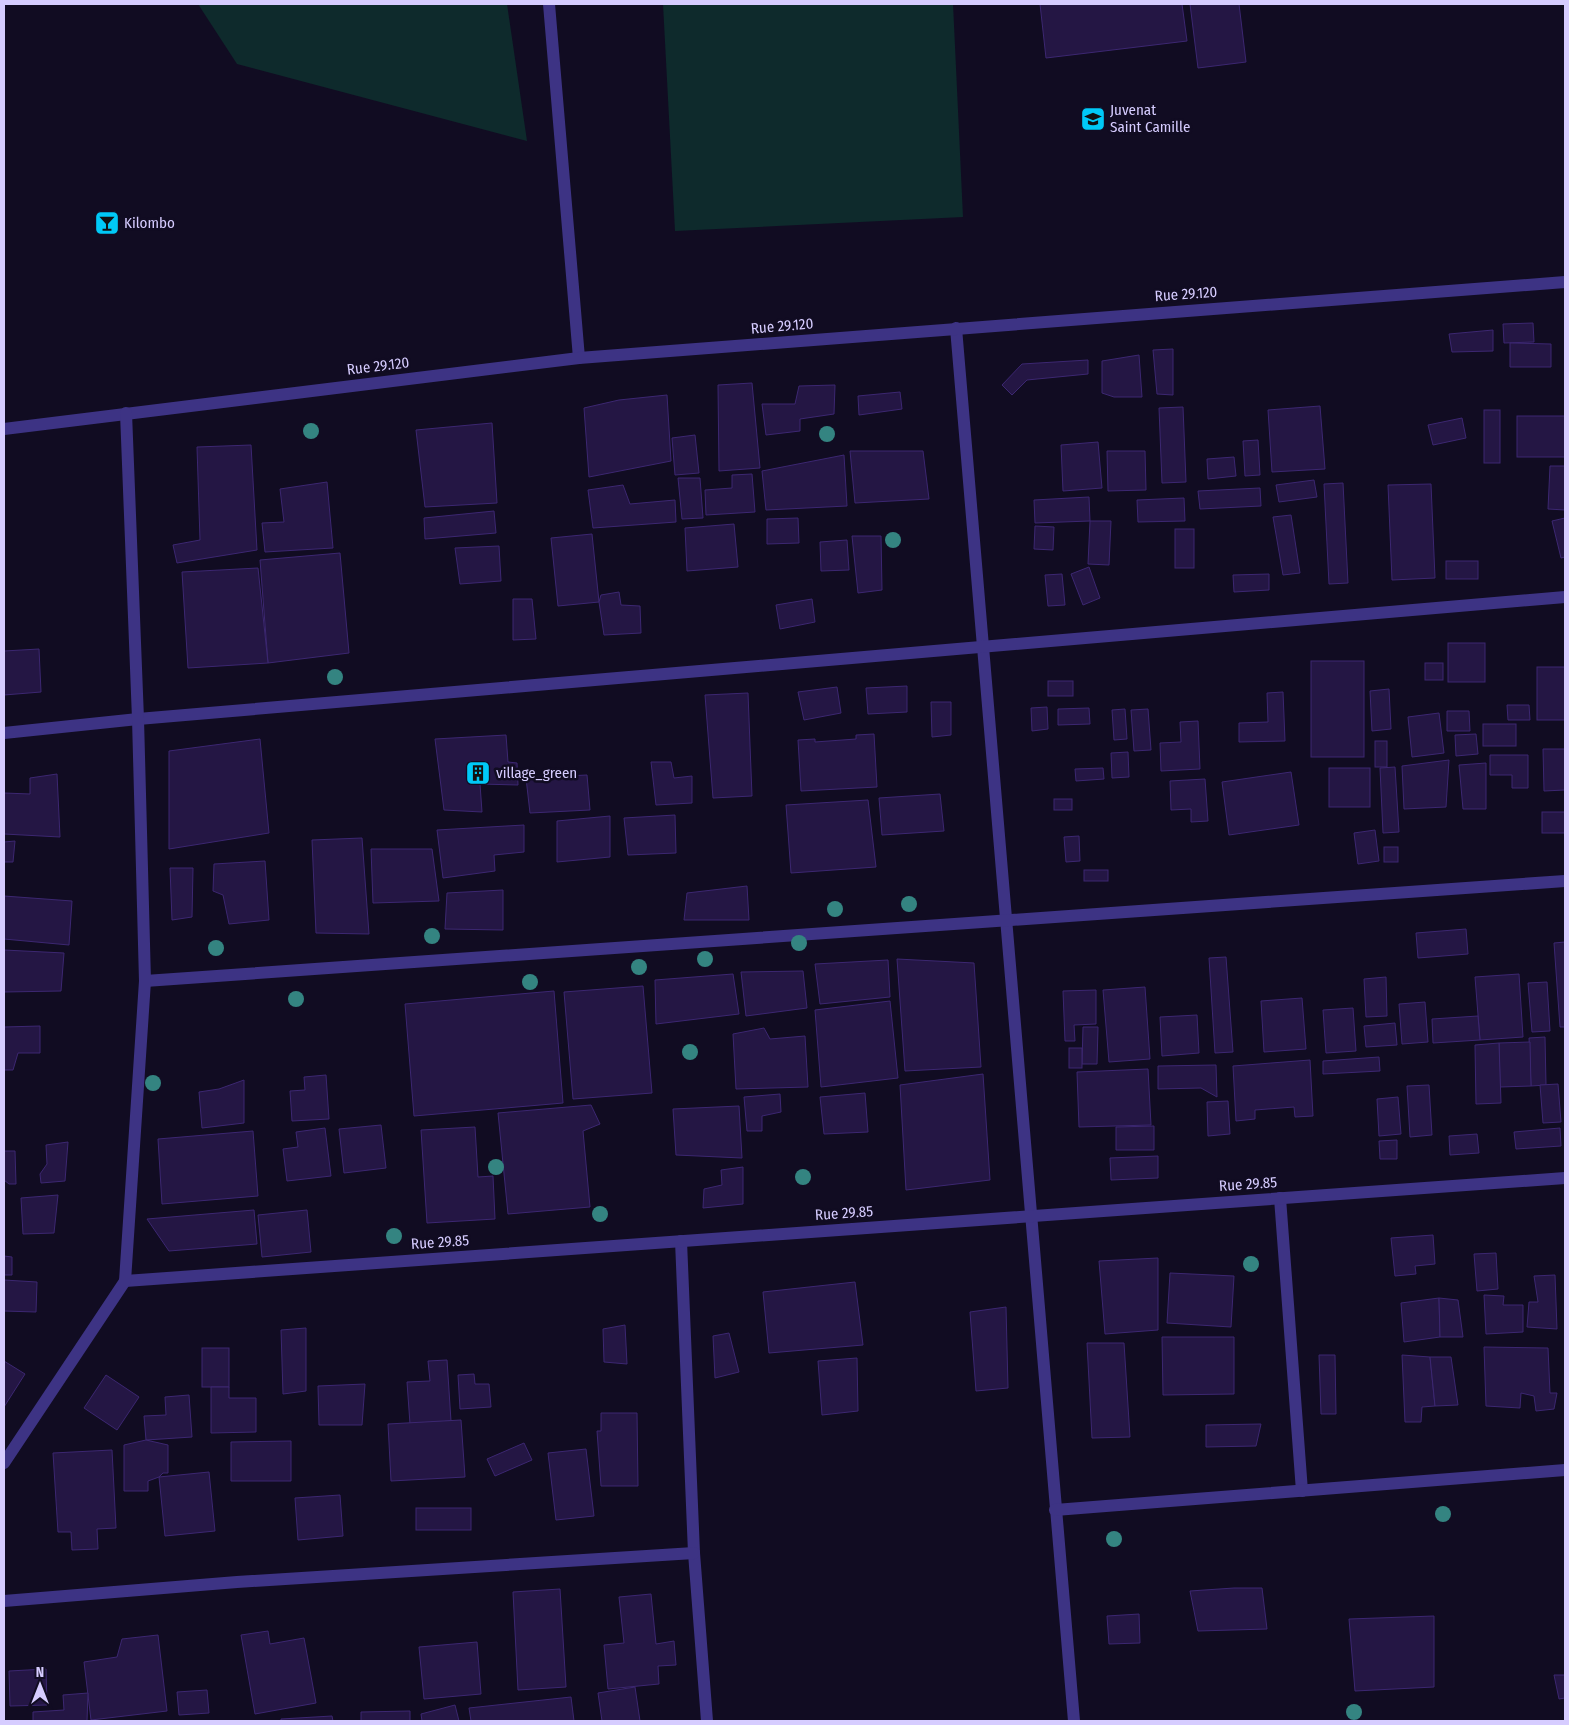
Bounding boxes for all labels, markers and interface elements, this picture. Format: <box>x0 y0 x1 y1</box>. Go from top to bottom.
place label: Juvenat Saint Camille <box>1110 101 1190 136</box>
school or university icon: Juvenat Saint Camille <box>1080 106 1106 132</box>
bar icon: Kilombo <box>94 210 120 236</box>
place label: Kilombo <box>124 214 175 232</box>
street label: Rue 29.120 <box>1154 283 1218 305</box>
street label: Rue 29.120 <box>750 314 814 338</box>
street label: Rue 29.120 <box>346 353 410 379</box>
building icon: village_green <box>465 760 491 786</box>
place label: village_green <box>496 764 577 782</box>
street label: Rue 29.85 <box>1218 1173 1278 1195</box>
street label: Rue 29.85 <box>814 1202 874 1224</box>
street label: Rue 29.85 <box>410 1231 470 1253</box>
north arrow <box>15 1660 65 1710</box>
text: N <box>36 1664 44 1681</box>

